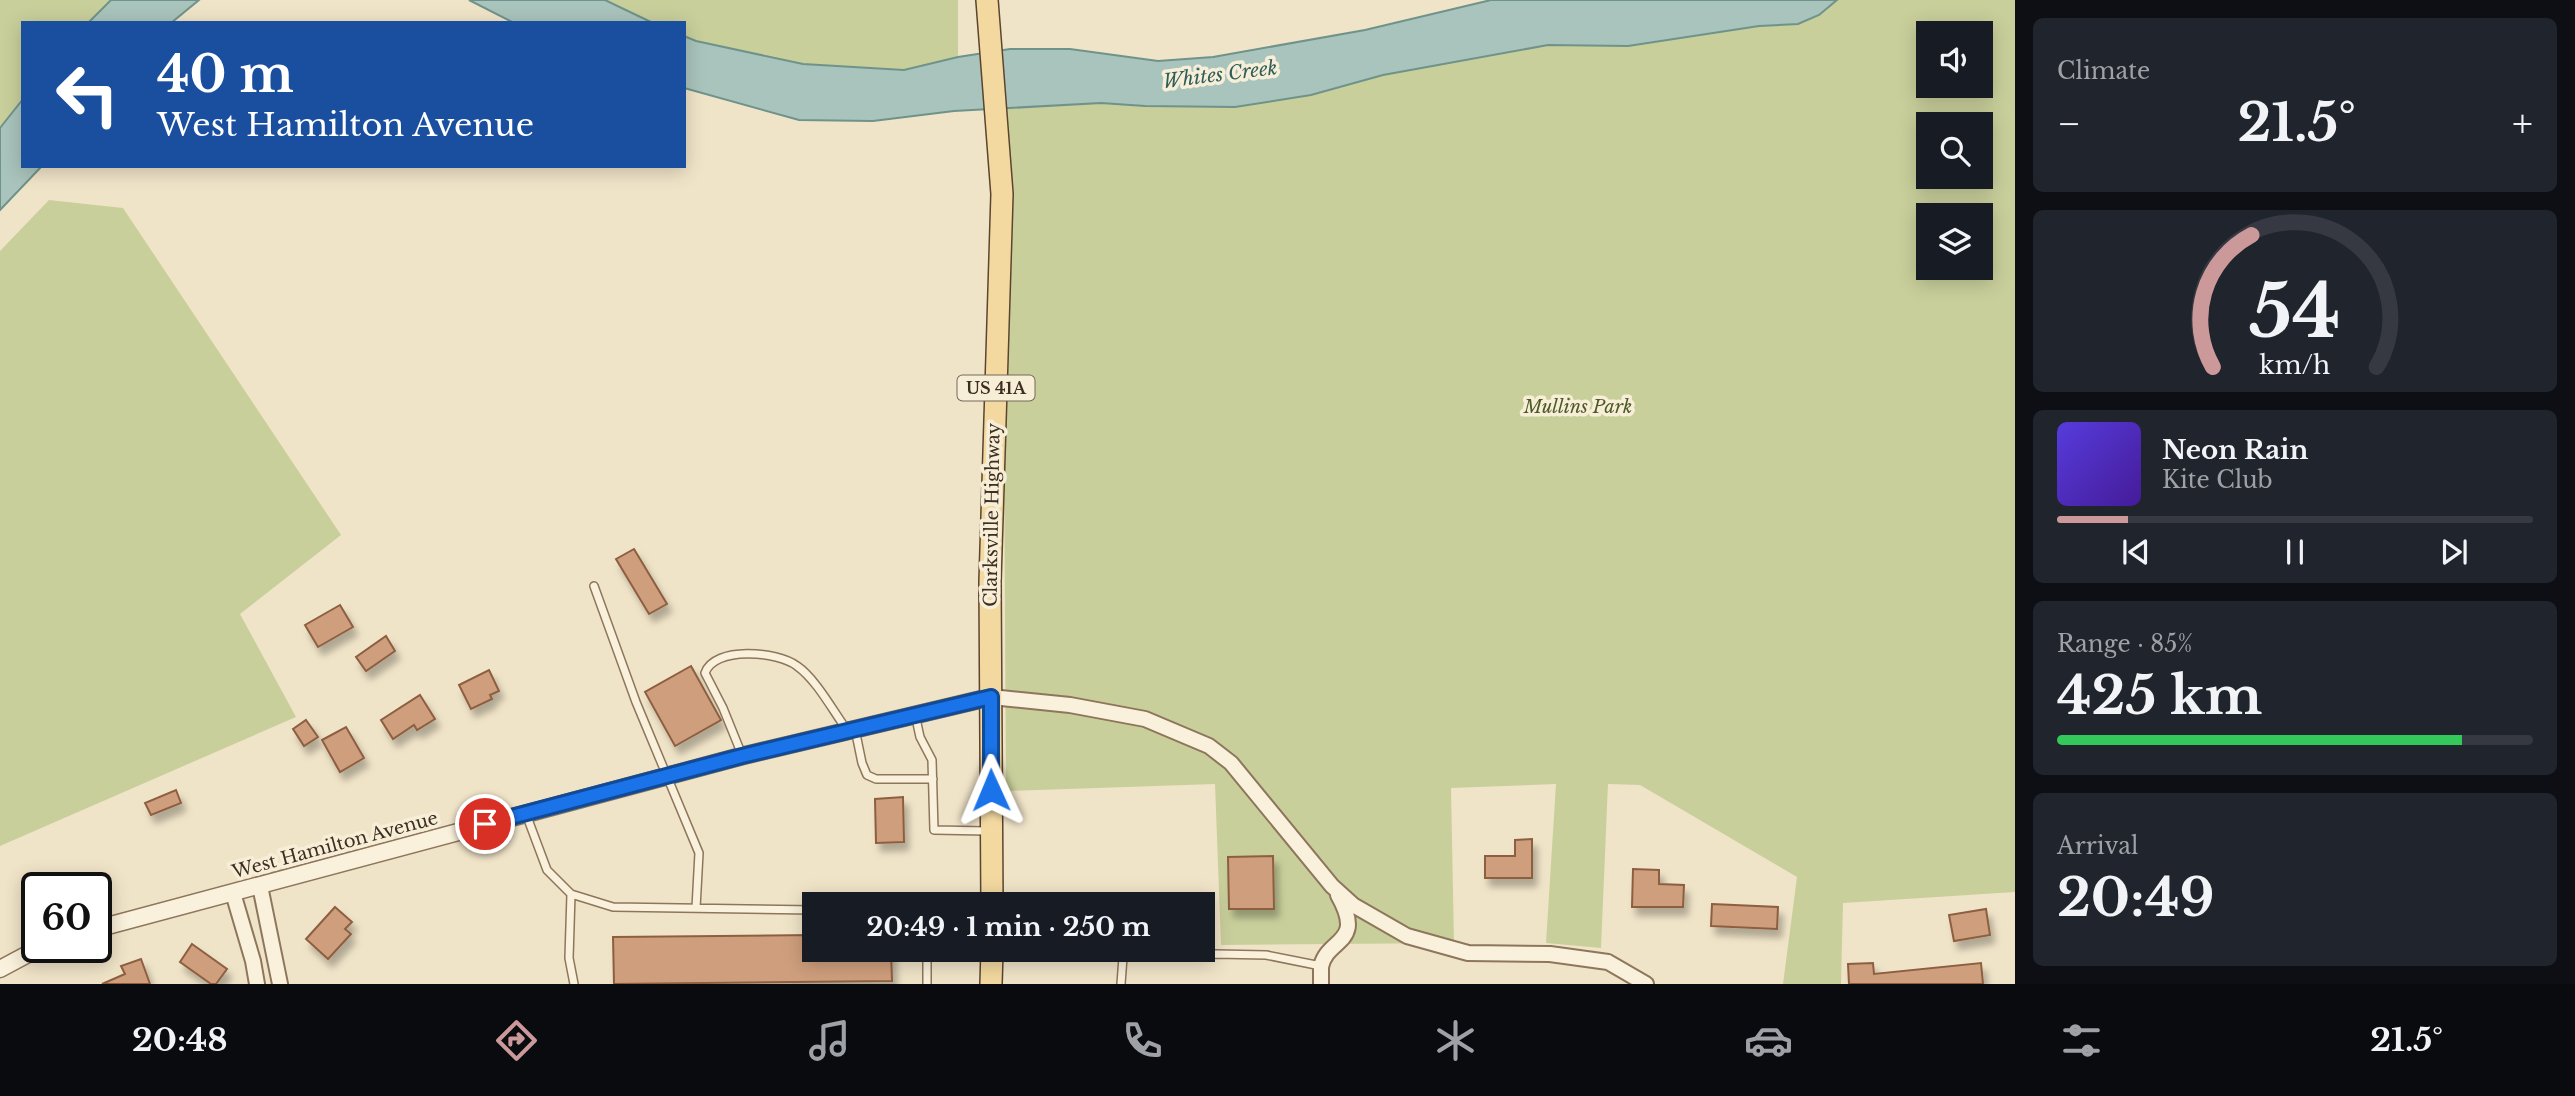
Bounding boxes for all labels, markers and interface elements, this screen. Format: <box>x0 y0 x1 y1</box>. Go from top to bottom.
map controls <box>1916 21 1993 280</box>
button: sound <box>1916 21 1993 98</box>
text: 40 m <box>157 44 294 105</box>
icon: left <box>42 49 133 140</box>
water label: Whites Creek <box>1162 56 1279 93</box>
text: Climate <box>2057 57 2150 85</box>
text: 21.5° <box>2237 91 2356 155</box>
text: − <box>2057 100 2081 147</box>
text: + <box>2512 100 2533 147</box>
text: West Hamilton Avenue <box>157 105 534 145</box>
button: search <box>1916 112 1993 189</box>
button: layers <box>1916 203 1993 280</box>
text: 54 <box>2249 266 2341 357</box>
text: km/h <box>2260 349 2330 380</box>
road number: US 41A <box>958 376 1034 400</box>
park label: Mullins Park <box>1523 396 1632 418</box>
street label: Clarksville Highway <box>979 422 1005 607</box>
text: Neon Rain <box>2162 434 2308 466</box>
text: Kite Club <box>2162 466 2273 494</box>
icon: previous <box>2117 533 2155 571</box>
icon: pause <box>2276 533 2314 571</box>
icon: next <box>2435 533 2473 571</box>
text: Range · 85% <box>2057 630 2193 658</box>
text: 425 km <box>2057 664 2262 728</box>
position arrow <box>954 753 1028 827</box>
pin <box>455 794 515 854</box>
icon: arrive <box>466 805 504 843</box>
street label: West Hamilton Avenue <box>229 807 440 883</box>
text: Arrival <box>2057 832 2138 860</box>
text: 20:49 <box>2057 866 2214 930</box>
speed limit sign: 60 <box>21 872 112 963</box>
text: 20:49 · 1 min · 250 m <box>867 911 1151 943</box>
icon: directions <box>492 1016 541 1065</box>
icon: music <box>805 1016 854 1065</box>
icon: phone <box>1118 1016 1167 1065</box>
icon: climate <box>1431 1016 1480 1065</box>
icon: car <box>1744 1016 1793 1065</box>
icon: filters <box>2057 1016 2106 1065</box>
text: 20:48 <box>132 1020 228 1060</box>
text: 21.5° <box>2370 1020 2443 1060</box>

